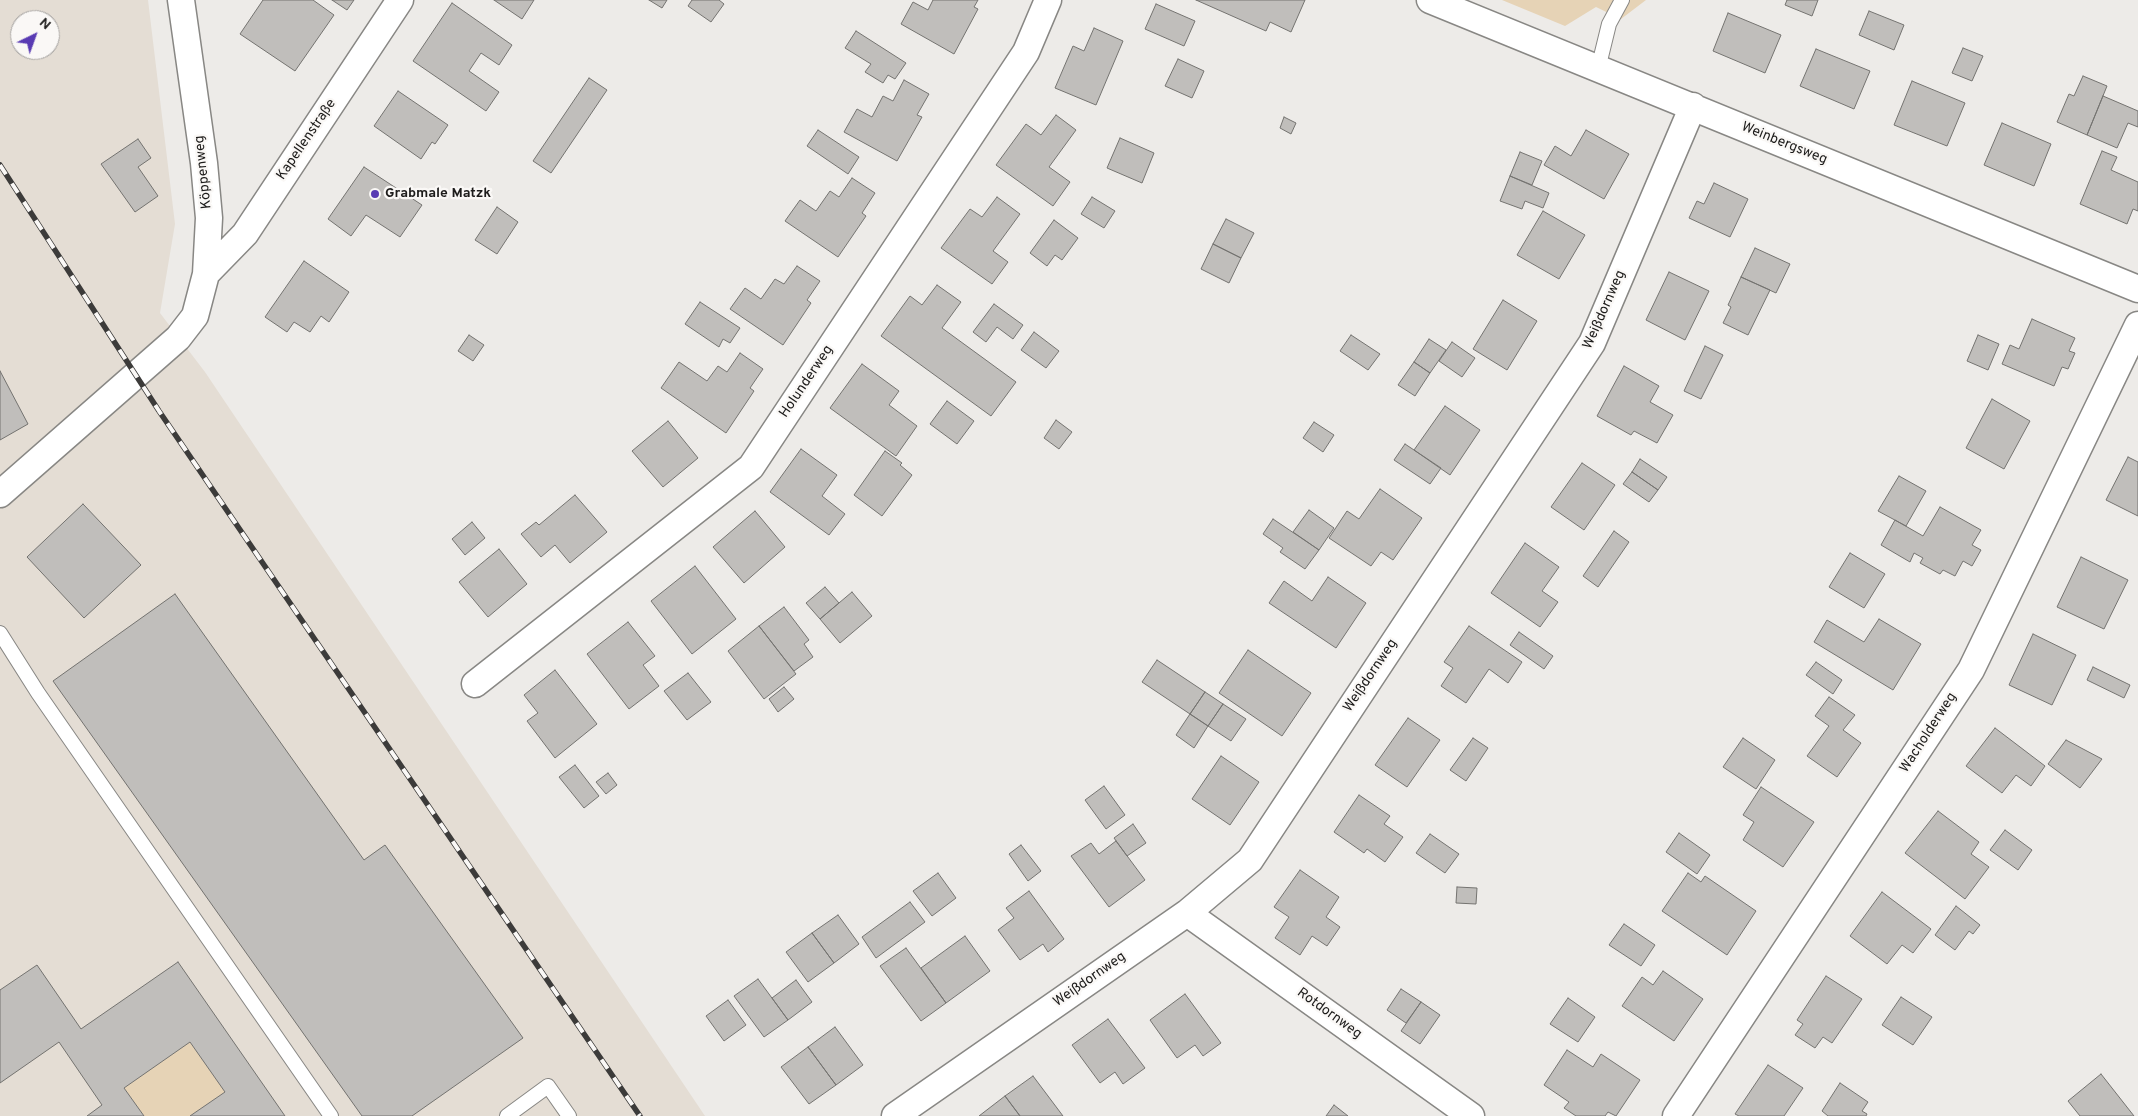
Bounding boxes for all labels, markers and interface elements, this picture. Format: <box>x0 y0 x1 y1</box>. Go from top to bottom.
north arrow <box>10 10 60 60</box>
text: N <box>35 15 54 34</box>
street label: Kapellenstraße <box>274 96 340 184</box>
street label: Weinbergsweg <box>1739 119 1829 169</box>
street label: Köppenweg <box>192 134 216 210</box>
place label: Grabmale Matzk <box>385 186 491 202</box>
marker: Grabmale Matzk <box>369 188 381 200</box>
street label: Weißdornweg <box>1580 268 1630 352</box>
street label: Holunderweg <box>777 343 837 421</box>
street label: Weißdornweg <box>1340 636 1402 716</box>
street label: Wacholderweg <box>1897 690 1961 776</box>
street label: Weißdornweg <box>1051 949 1129 1011</box>
street label: Rotdornweg <box>1293 985 1365 1043</box>

